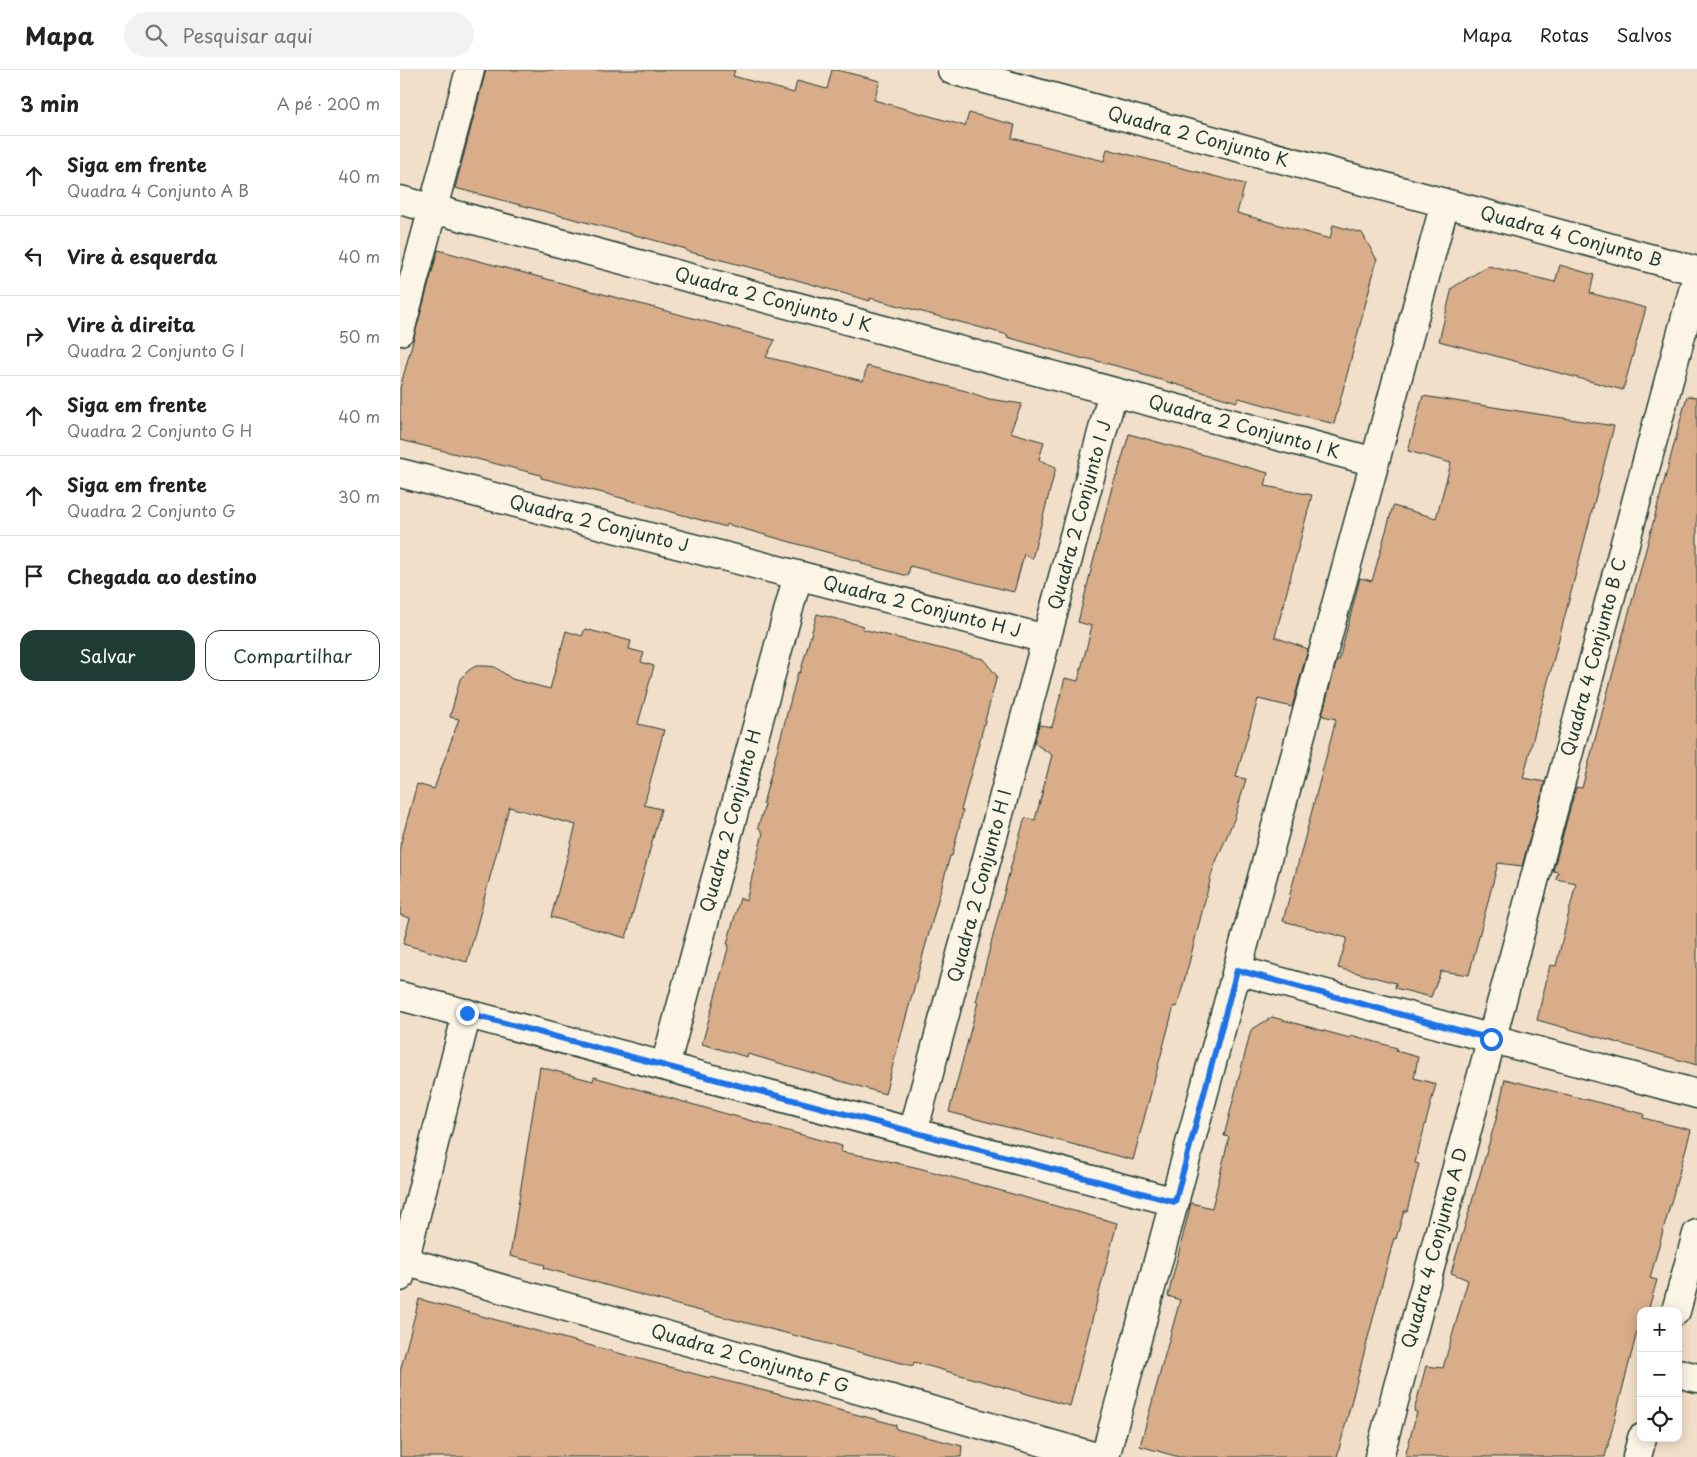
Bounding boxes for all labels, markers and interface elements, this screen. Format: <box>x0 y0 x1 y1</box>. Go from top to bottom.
search box <box>124 12 474 57</box>
text: Mapa <box>25 17 94 53</box>
icon: search <box>142 21 170 49</box>
text: Pesquisar aqui <box>182 21 313 49</box>
text: Mapa <box>1462 21 1512 48</box>
text: Rotas <box>1540 21 1589 48</box>
text: Salvos <box>1617 21 1672 48</box>
text: 3 min <box>20 87 79 119</box>
text: A pé · 200 m <box>277 91 380 115</box>
street label: Quadra 2 Conjunto K <box>1105 98 1292 173</box>
text: Siga em frente <box>67 150 207 178</box>
icon: ahead <box>20 162 48 190</box>
text: 40 m <box>338 164 380 188</box>
text: Quadra 4 Conjunto A B <box>67 178 249 202</box>
street label: Quadra 4 Conjunto B <box>1478 198 1665 273</box>
icon: left <box>20 242 48 270</box>
text: Vire à esquerda <box>67 242 218 270</box>
text: 40 m <box>338 244 380 268</box>
street label: Quadra 2 Conjunto J K <box>672 259 875 338</box>
text: Vire à direita <box>67 310 195 338</box>
icon: right <box>20 322 48 350</box>
text: 50 m <box>339 324 380 348</box>
text: Quadra 2 Conjunto G I <box>67 338 245 362</box>
street label: Quadra 2 Conjunto I K <box>1146 387 1343 464</box>
text: Siga em frente <box>67 390 207 418</box>
icon: ahead <box>20 402 48 430</box>
text: 40 m <box>338 404 380 428</box>
street label: Quadra 2 Conjunto I J <box>1040 417 1117 612</box>
text: Quadra 2 Conjunto G H <box>67 418 252 442</box>
text: Siga em frente <box>67 470 207 498</box>
icon: ahead <box>20 482 48 510</box>
text: 30 m <box>338 484 380 508</box>
street label: Quadra 2 Conjunto J <box>507 487 692 558</box>
text: Quadra 2 Conjunto G <box>67 498 236 522</box>
street label: Quadra 4 Conjunto B C <box>1553 554 1632 759</box>
icon: arrive <box>20 562 48 590</box>
text: Chegada ao destino <box>67 562 257 590</box>
street label: Quadra 2 Conjunto H J <box>820 568 1024 643</box>
button: Salvar <box>20 630 195 681</box>
button: Compartilhar <box>205 630 380 681</box>
street label: Quadra 2 Conjunto H <box>692 726 767 915</box>
street label: Quadra 2 Conjunto H I <box>940 786 1017 985</box>
route end <box>456 1002 479 1025</box>
route start <box>1480 1028 1503 1051</box>
street label: Quadra 4 Conjunto A D <box>1394 1144 1473 1351</box>
map controls <box>1637 1307 1682 1442</box>
button: + <box>1637 1307 1682 1352</box>
street label: Quadra 2 Conjunto F G <box>648 1316 853 1399</box>
button: − <box>1637 1352 1682 1397</box>
button: locate <box>1637 1397 1682 1442</box>

